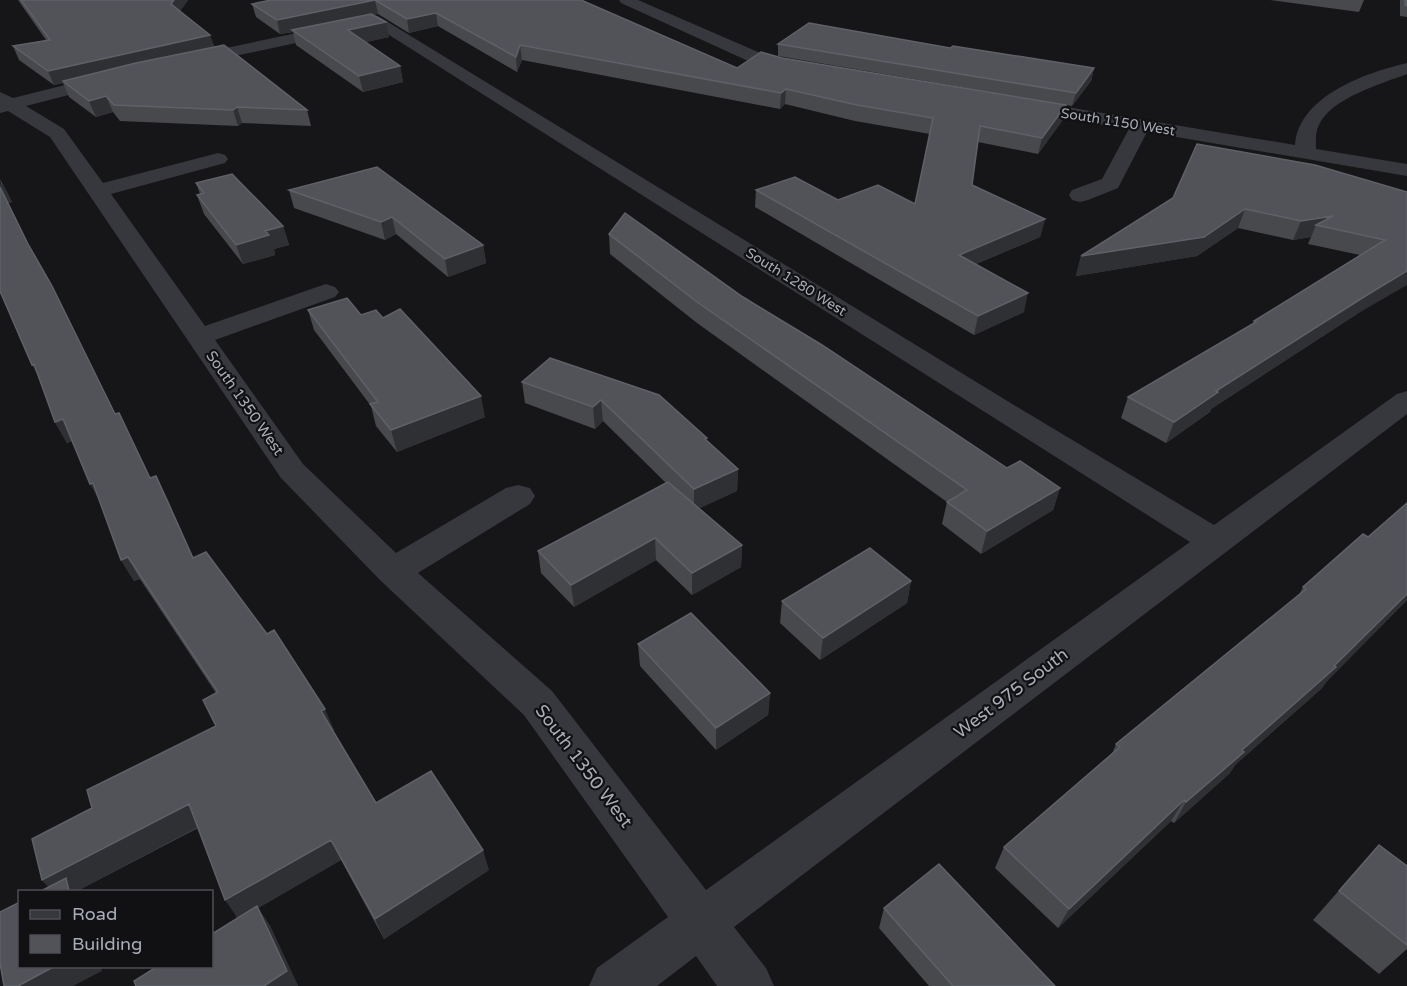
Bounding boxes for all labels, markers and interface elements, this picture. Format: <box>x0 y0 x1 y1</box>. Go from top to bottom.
street label: South 1150 West <box>1060 105 1177 140</box>
street label: South 1280 West <box>743 244 850 320</box>
street label: South 1350 West <box>202 347 288 459</box>
street label: West 975 South <box>950 643 1072 743</box>
street label: South 1350 West <box>531 700 638 832</box>
legend <box>18 890 213 968</box>
text: Road <box>72 903 117 925</box>
text: Building <box>72 933 142 955</box>

